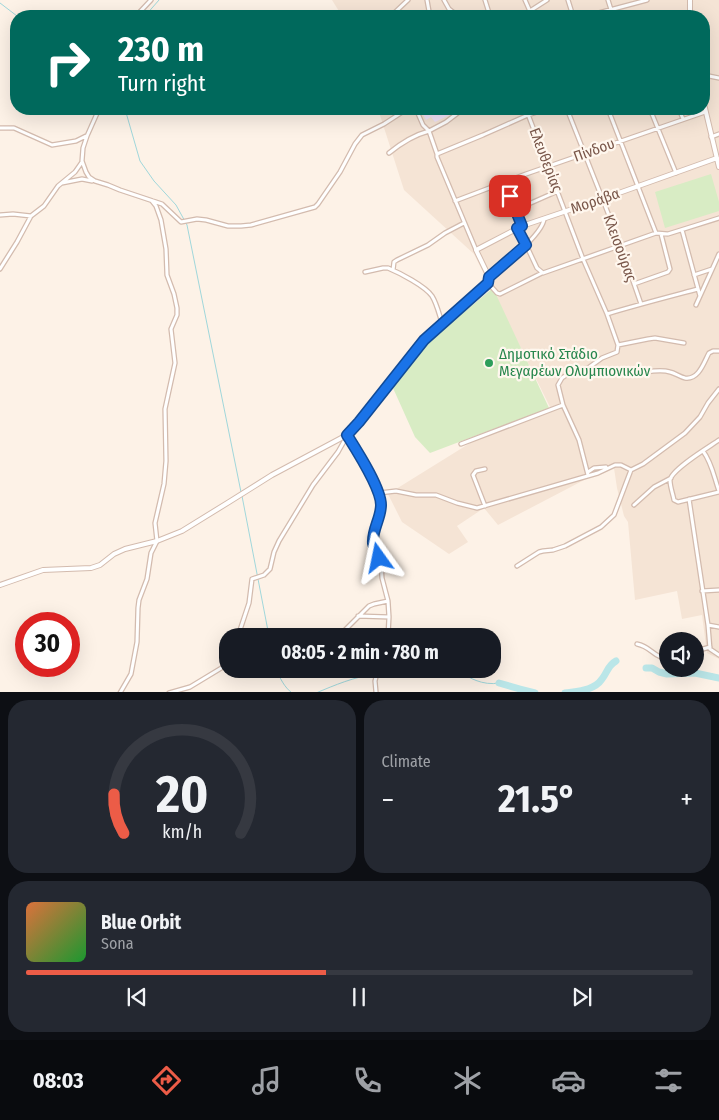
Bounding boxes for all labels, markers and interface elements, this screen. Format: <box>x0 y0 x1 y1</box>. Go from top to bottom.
text: 230 m <box>118 28 204 70</box>
icon: right <box>35 30 100 95</box>
text: Turn right <box>118 70 206 97</box>
street label: Ελευθερίας <box>526 125 567 195</box>
street label: Πίνδου <box>571 134 617 166</box>
pin <box>489 175 531 217</box>
icon: arrive <box>496 182 524 210</box>
street label: Μοράβα <box>568 184 622 218</box>
street label: Κλεισούρας <box>600 212 641 285</box>
place label: Δημοτικό Στάδιο Μεγαρέων Ολυμπιονικών <box>499 345 651 380</box>
marker: Δημοτικό Στάδιο Μεγαρέων Ολυμπιονικών <box>483 357 495 369</box>
position arrow <box>352 531 404 583</box>
speed limit sign: 30 <box>15 612 80 677</box>
map controls <box>659 632 704 677</box>
button: sound <box>659 632 704 677</box>
text: 08:05 · 2 min · 780 m <box>281 641 439 664</box>
text: Climate <box>382 752 431 771</box>
text: 20 <box>155 763 208 826</box>
text: 21.5° <box>498 776 576 822</box>
text: − <box>382 783 394 816</box>
text: + <box>680 783 693 816</box>
text: km/h <box>162 821 202 843</box>
text: Blue Orbit <box>101 911 181 934</box>
text: Sona <box>101 934 134 953</box>
icon: previous <box>123 983 151 1011</box>
icon: pause <box>345 983 373 1011</box>
icon: next <box>568 983 596 1011</box>
icon: directions <box>149 1063 184 1098</box>
icon: music <box>249 1063 284 1098</box>
icon: phone <box>350 1063 385 1098</box>
icon: climate <box>450 1063 485 1098</box>
icon: car <box>551 1063 586 1098</box>
icon: filters <box>651 1063 686 1098</box>
text: 08:03 <box>33 1067 84 1094</box>

